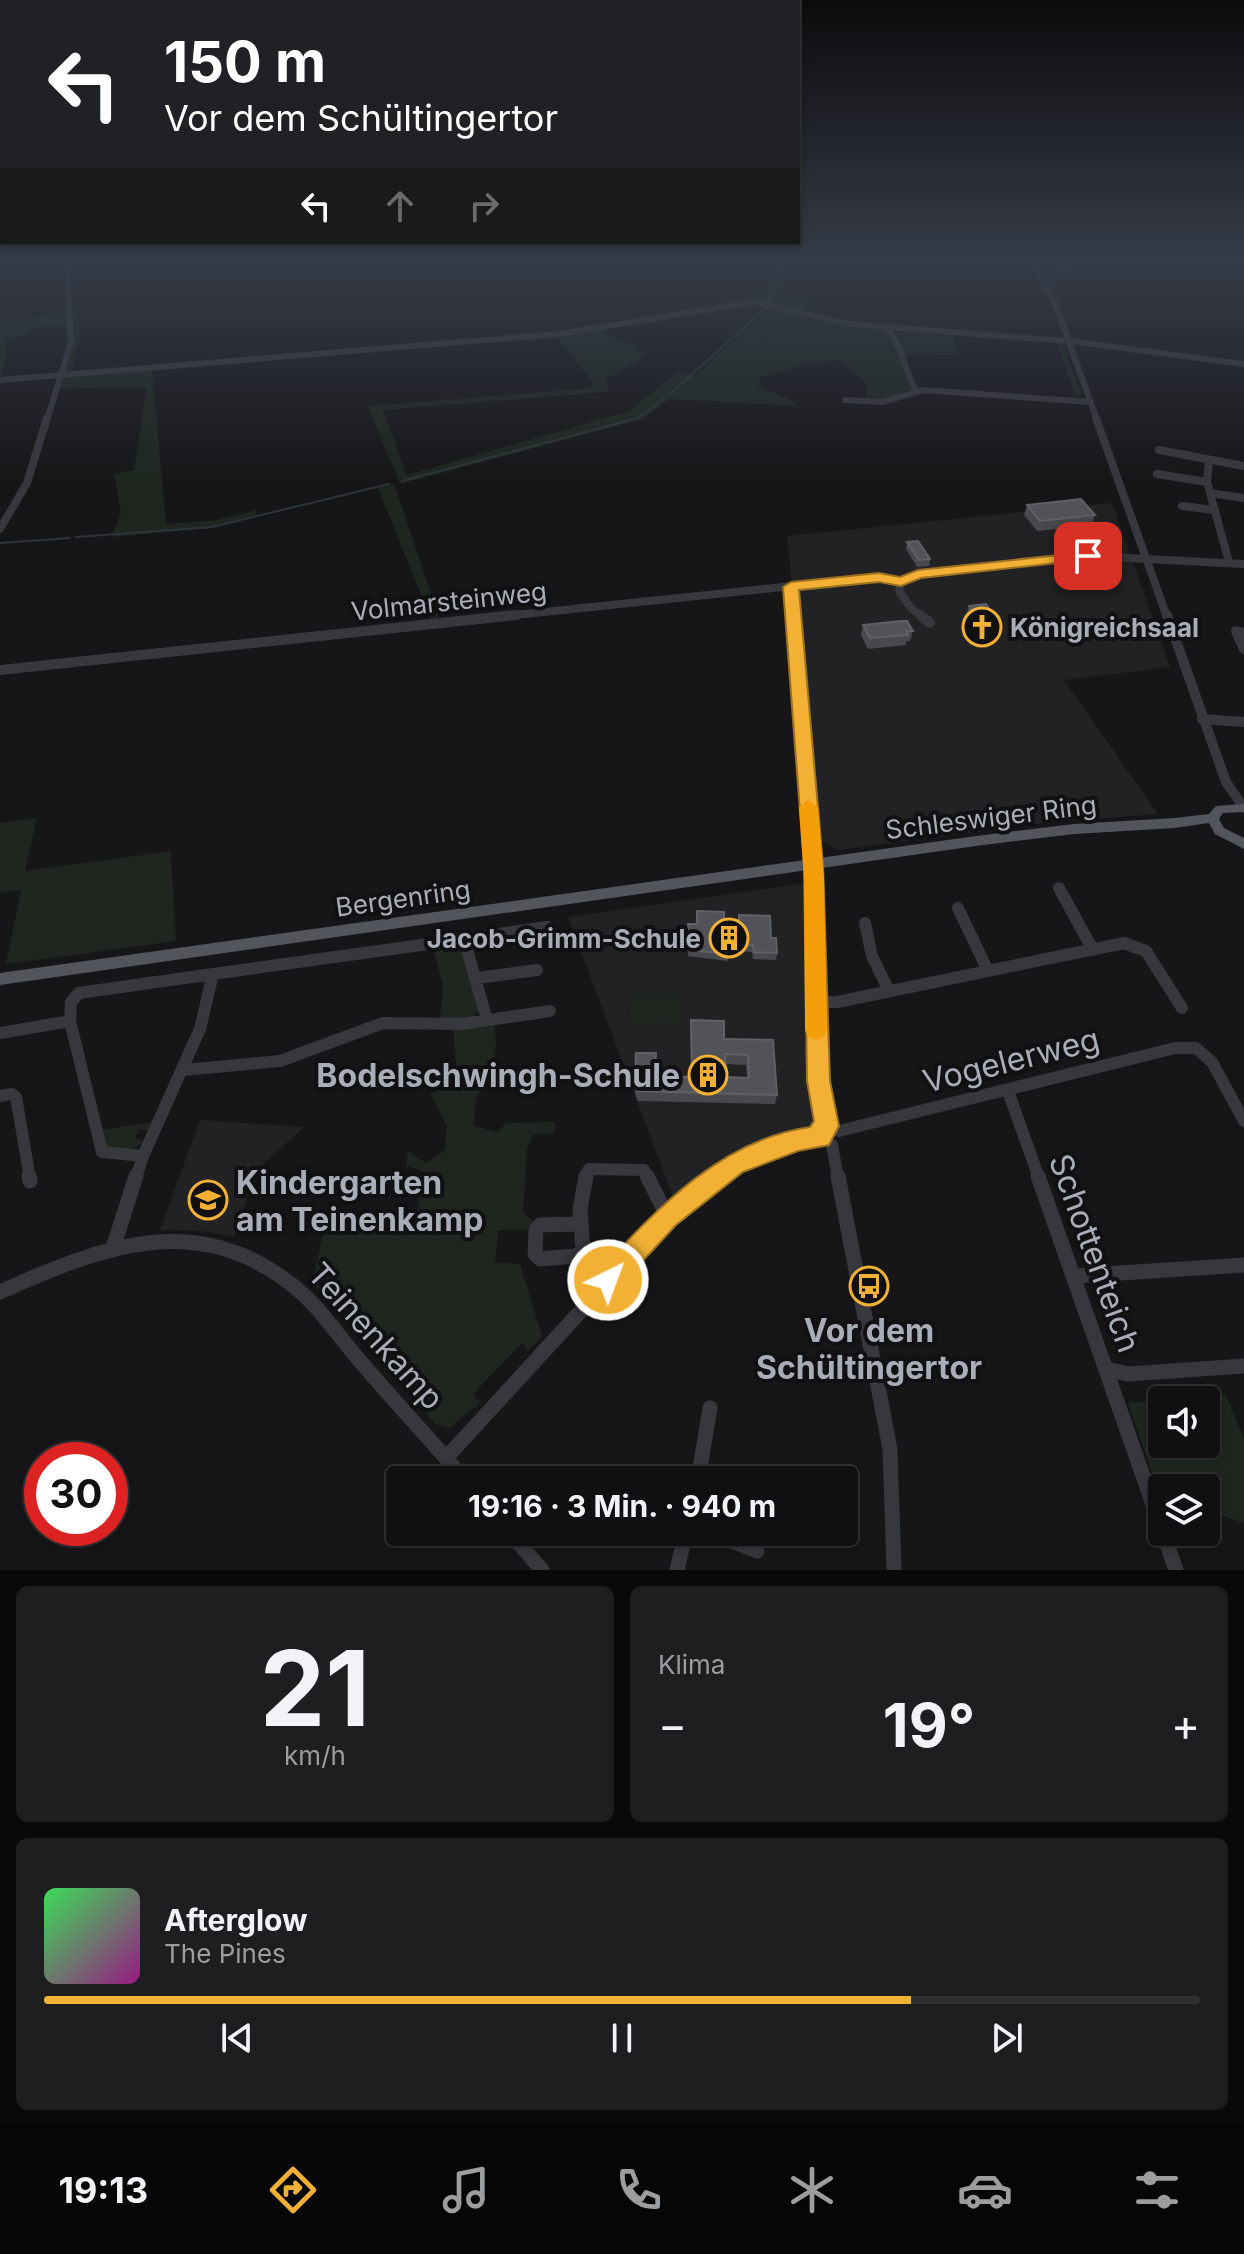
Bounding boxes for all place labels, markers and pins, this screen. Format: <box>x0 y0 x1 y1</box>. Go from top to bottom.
pin <box>1054 522 1122 590</box>
church icon: Königreichsaal <box>961 606 1003 648</box>
place label: Königreichsaal <box>1010 612 1199 643</box>
building icon: Jacob-Grimm-Schule <box>708 917 750 959</box>
place label: Jacob-Grimm-Schule <box>427 923 701 954</box>
building icon: Bodelschwingh-Schule <box>687 1054 729 1096</box>
place label: Bodelschwingh-Schule <box>316 1056 680 1095</box>
place label: Kindergarten am Teinenkamp <box>236 1163 483 1239</box>
school or university icon: Kindergarten am Teinenkamp <box>187 1179 229 1221</box>
bus stop icon: Vor dem Schültingertor <box>848 1265 890 1307</box>
place label: Vor dem Schültingertor <box>756 1311 982 1387</box>

